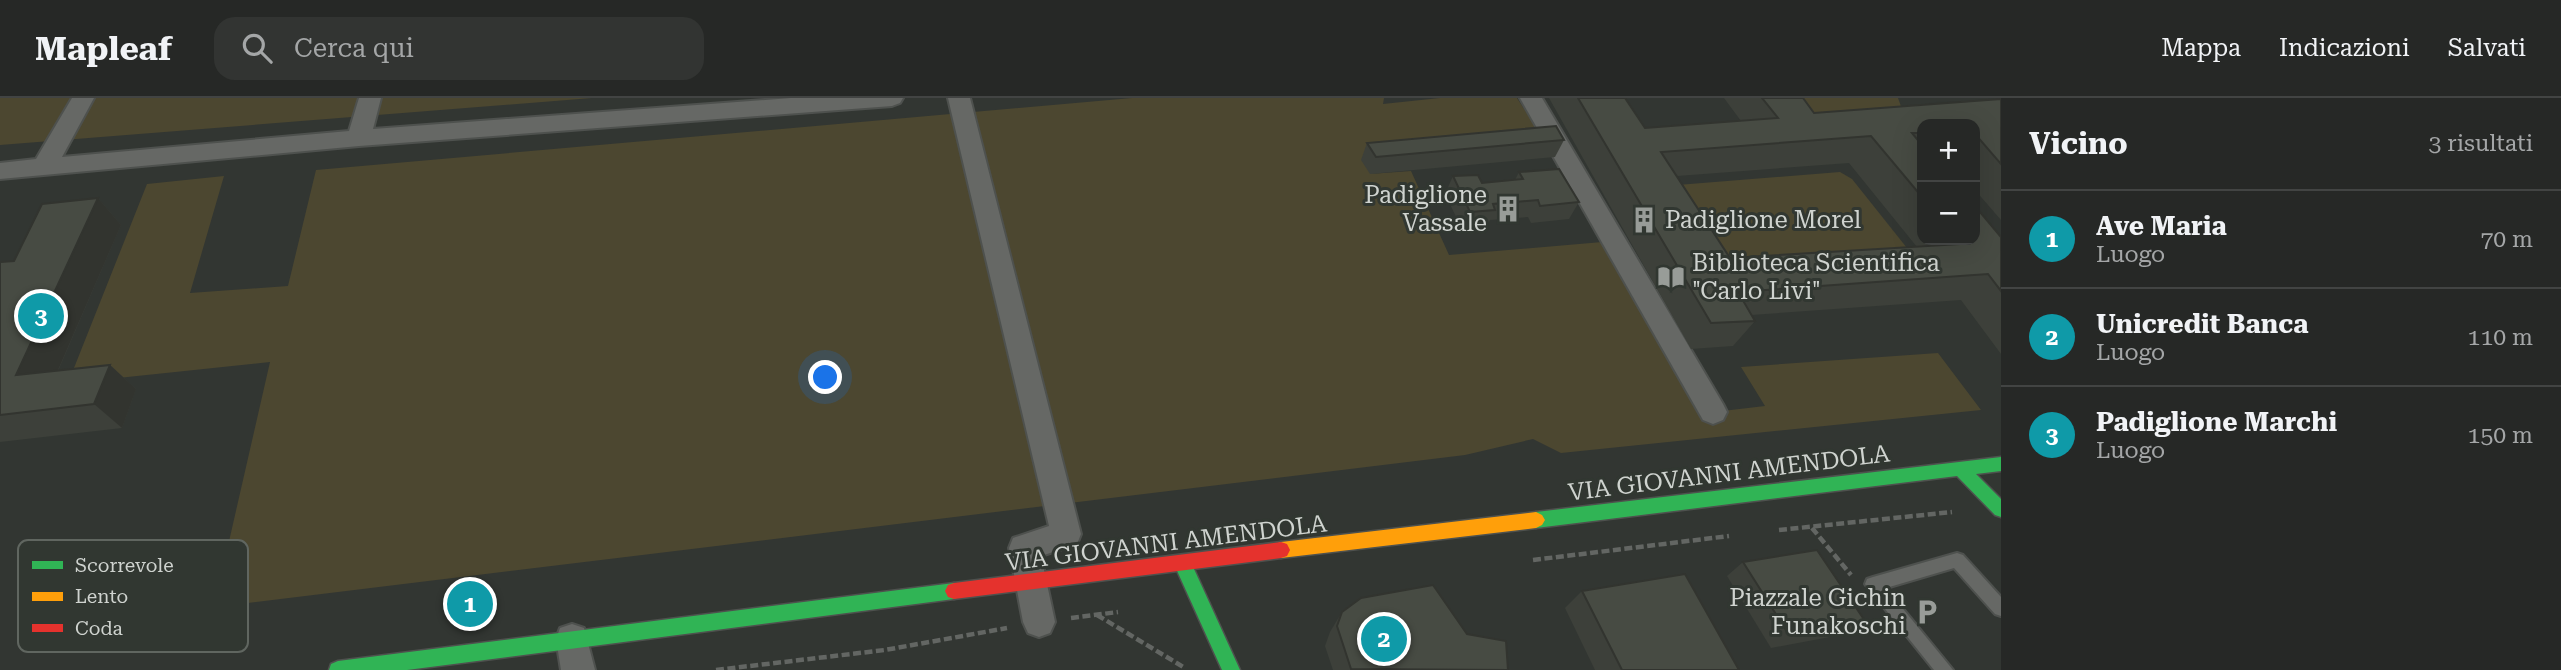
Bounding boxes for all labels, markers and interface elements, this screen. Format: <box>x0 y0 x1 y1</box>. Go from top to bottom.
search box <box>214 17 704 80</box>
text: Mapleaf <box>35 29 172 68</box>
icon: search <box>238 29 276 67</box>
text: Cerca qui <box>294 33 414 63</box>
text: Mappa <box>2161 34 2241 62</box>
text: Indicazioni <box>2279 34 2410 62</box>
text: Salvati <box>2448 34 2526 62</box>
map controls <box>1917 119 1980 245</box>
button: + <box>1917 119 1980 182</box>
text: Vicino <box>2029 126 2128 161</box>
text: 3 risultati <box>2429 130 2533 157</box>
place label: Padiglione Vassale <box>1364 181 1487 237</box>
button: − <box>1917 182 1980 245</box>
building icon: Padiglione Vassale <box>1493 194 1523 224</box>
building icon: Padiglione Morel <box>1629 205 1659 235</box>
place label: Padiglione Morel <box>1665 206 1861 234</box>
text: Ave Maria <box>2096 211 2227 241</box>
text: 1 <box>2046 226 2058 253</box>
text: 70 m <box>2480 226 2533 253</box>
text: Luogo <box>2096 241 2165 268</box>
place label: Biblioteca Scientifica "Carlo Livi" <box>1692 249 1940 305</box>
library icon: Biblioteca Scientifica "Carlo Livi" <box>1656 262 1686 292</box>
pin: 3 <box>18 290 64 342</box>
text: Unicredit Banca <box>2096 309 2308 339</box>
text: 2 <box>2046 324 2058 351</box>
text: 110 m <box>2468 324 2533 351</box>
text: Luogo <box>2096 339 2165 366</box>
your location <box>808 360 842 394</box>
text: Padiglione Marchi <box>2096 407 2337 437</box>
text: 3 <box>2046 422 2058 449</box>
text: 150 m <box>2468 422 2533 449</box>
text: Luogo <box>2096 437 2165 464</box>
street label: VIA GIOVANNI AMENDOLA <box>1567 439 1892 507</box>
street label: VIA GIOVANNI AMENDOLA <box>1004 509 1329 577</box>
legend <box>18 540 248 652</box>
text: Scorrevole <box>75 554 174 577</box>
pin: 1 <box>447 578 493 630</box>
place label: Piazzale Gichin Funakoschi <box>1729 584 1906 640</box>
text: Lento <box>75 585 128 608</box>
parking icon: Piazzale Gichin Funakoschi <box>1912 597 1942 627</box>
pin: 2 <box>1361 613 1407 665</box>
text: Coda <box>75 617 124 640</box>

